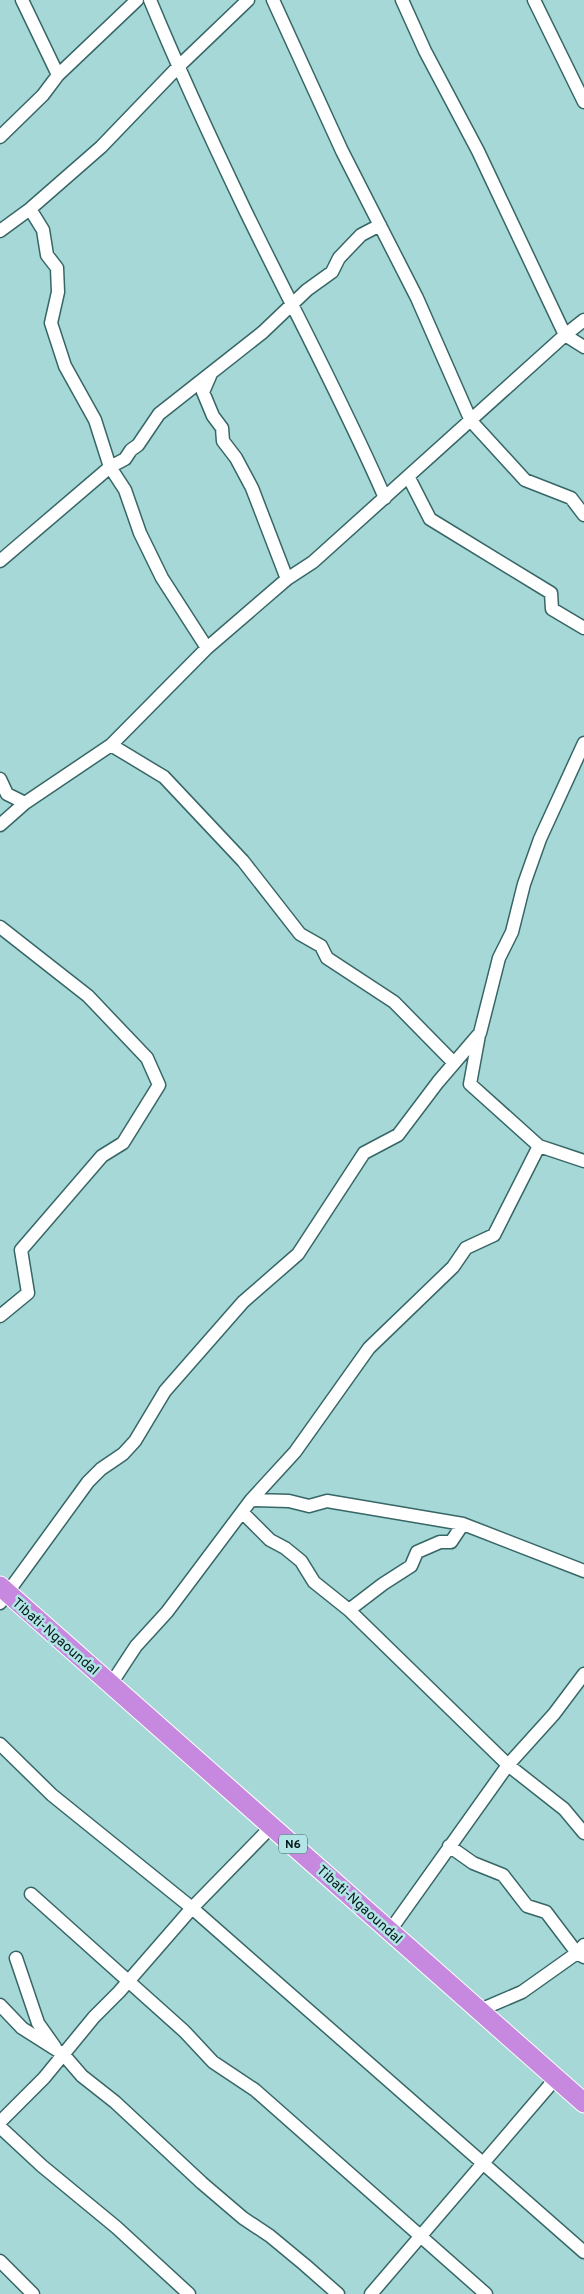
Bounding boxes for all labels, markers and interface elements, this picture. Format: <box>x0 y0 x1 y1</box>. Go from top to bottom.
street label: Tibati-Ngaoundal <box>8 1595 102 1679</box>
road number: N6 <box>279 1835 307 1854</box>
street label: Tibati-Ngaoundal <box>313 1862 405 1948</box>

